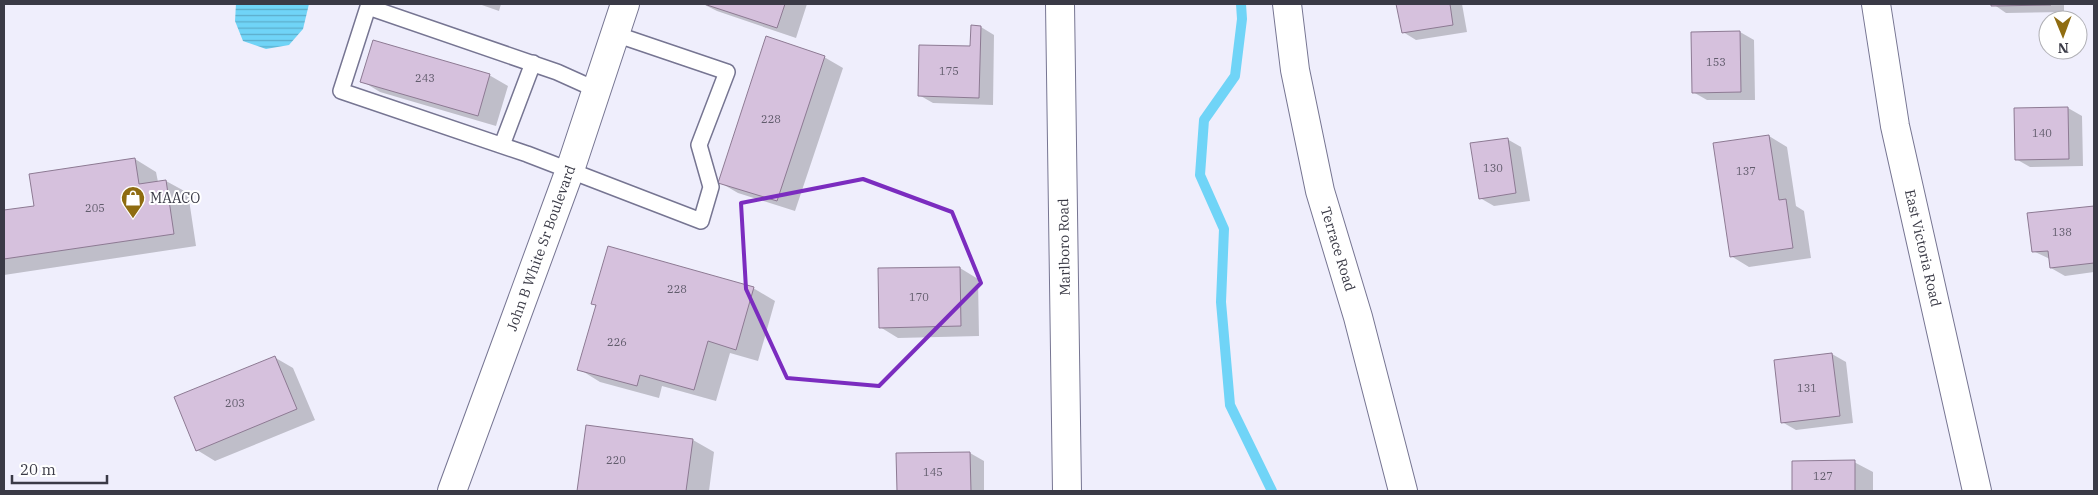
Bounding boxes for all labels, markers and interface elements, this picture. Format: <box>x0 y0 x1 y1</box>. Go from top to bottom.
north arrow <box>2038 10 2088 60</box>
text: N <box>2058 39 2069 57</box>
house number: 153 <box>1706 55 1726 69</box>
house number: 175 <box>939 64 959 78</box>
house number: 243 <box>415 71 435 85</box>
house number: 228 <box>761 112 781 126</box>
house number: 140 <box>2032 126 2052 140</box>
house number: 130 <box>1483 161 1503 175</box>
street label: John B White Sr Boulevard <box>503 162 580 333</box>
house number: 137 <box>1736 164 1756 178</box>
shop icon: MAACO <box>120 185 146 219</box>
street label: East Victoria Road <box>1901 188 1945 309</box>
place label: MAACO <box>150 189 200 207</box>
street label: Marlboro Road <box>1054 198 1074 296</box>
house number: 205 <box>85 201 105 215</box>
street label: Terrace Road <box>1317 205 1360 294</box>
house number: 138 <box>2052 225 2072 239</box>
house number: 228 <box>667 282 687 296</box>
house number: 170 <box>909 290 929 304</box>
house number: 226 <box>607 335 627 349</box>
house number: 131 <box>1797 381 1817 395</box>
house number: 203 <box>225 396 245 410</box>
scale bar <box>12 452 108 484</box>
house number: 220 <box>606 453 626 467</box>
text: 20 m <box>20 460 56 479</box>
house number: 145 <box>923 465 943 479</box>
house number: 127 <box>1813 469 1833 483</box>

